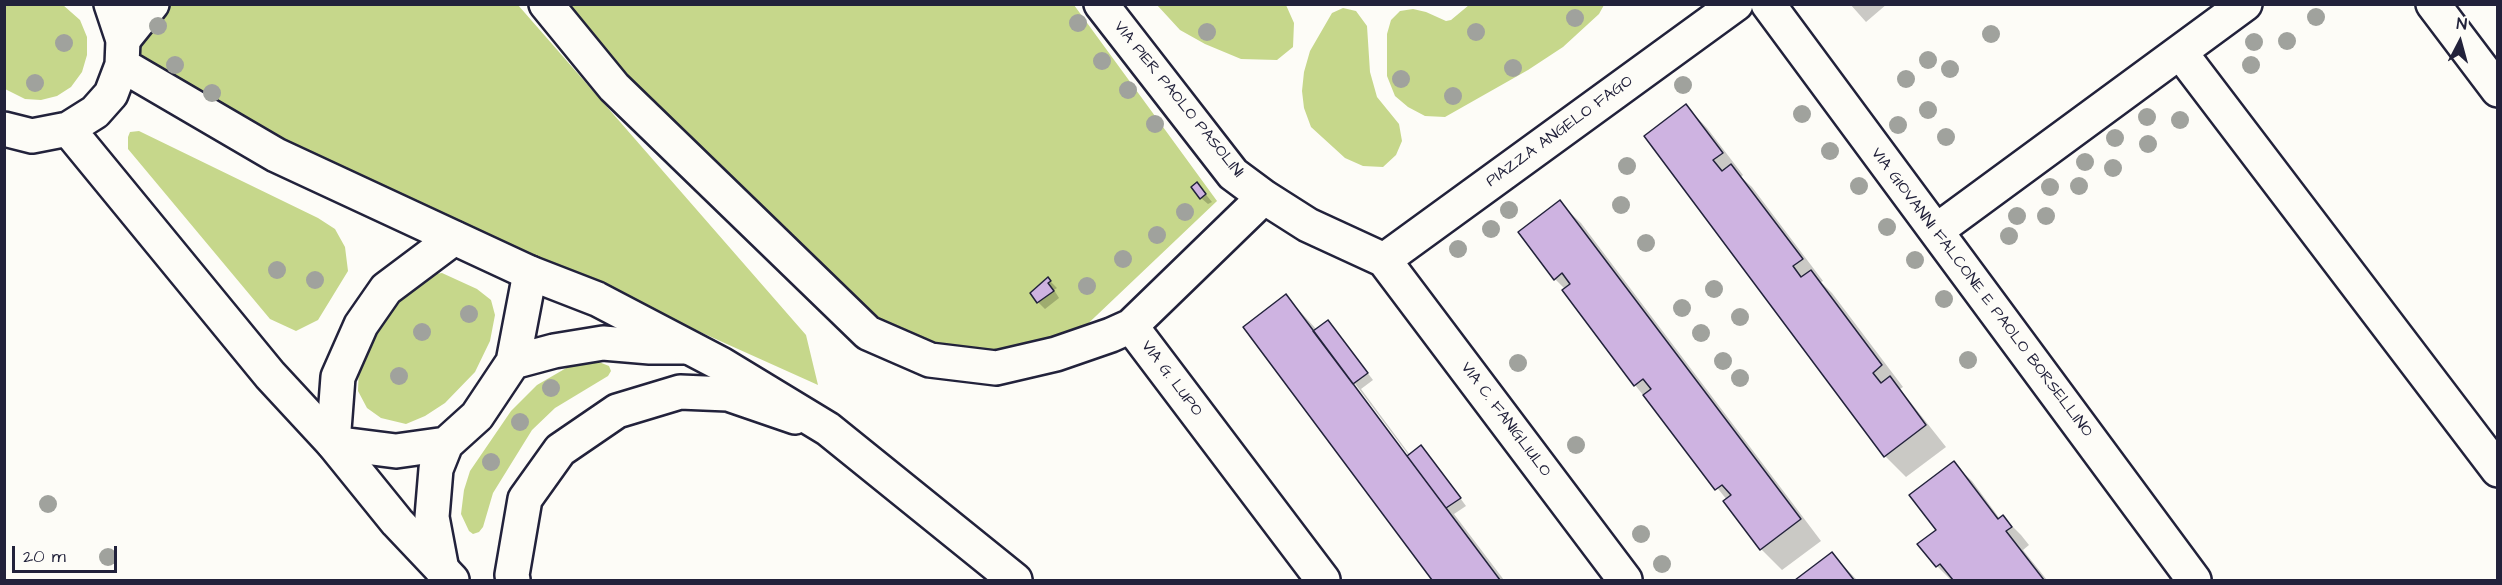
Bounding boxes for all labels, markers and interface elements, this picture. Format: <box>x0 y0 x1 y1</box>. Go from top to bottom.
north arrow <box>2430 12 2490 72</box>
text: N <box>2456 13 2468 36</box>
street label: VIA PIER PAOLO PASOLINI <box>1109 18 1247 182</box>
street label: PIAZZA ANGELO FAGO <box>1483 72 1637 192</box>
street label: VIA GIOVANNI FALCONE E PAOLO BORSELLINO <box>1866 145 2096 441</box>
street label: VIA G. LUPO <box>1136 337 1206 421</box>
street label: VIA C. FANIGLIULO <box>1456 359 1554 481</box>
scale bar <box>15 534 120 572</box>
text: 20 m <box>23 544 66 569</box>

